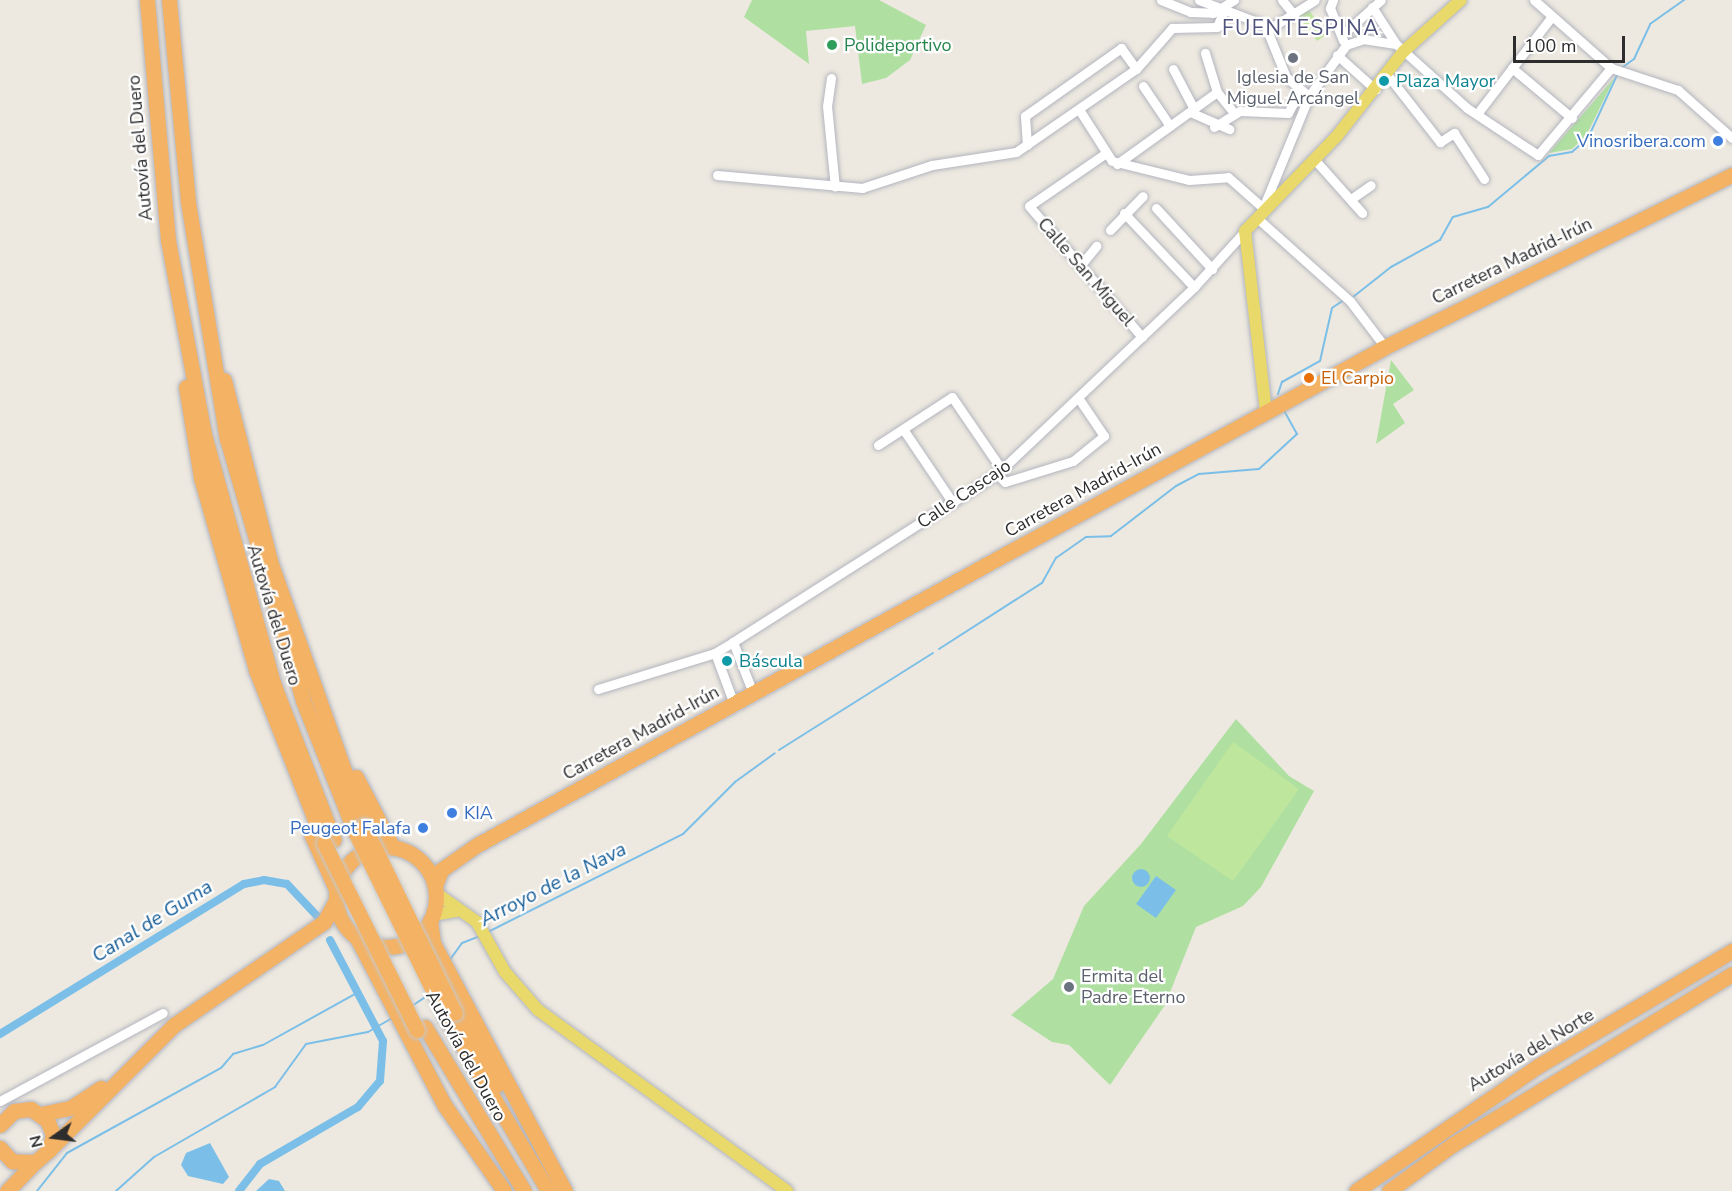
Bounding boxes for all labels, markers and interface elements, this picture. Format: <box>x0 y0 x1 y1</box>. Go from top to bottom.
district label: FUENTESPINA <box>1222 15 1380 41</box>
scale bar <box>1516 24 1628 62</box>
place label: Polideportivo <box>844 34 952 56</box>
text: 100 m <box>1524 34 1576 58</box>
marker: Polideportivo <box>825 38 839 52</box>
marker: Iglesia de San Miguel Arcángel <box>1286 51 1300 65</box>
place label: Iglesia de San Miguel Arcángel <box>1227 67 1359 110</box>
place label: Plaza Mayor <box>1396 70 1495 92</box>
street label: Autovía del Duero <box>123 74 157 222</box>
marker: Plaza Mayor <box>1377 74 1391 88</box>
place label: Vinosribera.com <box>1577 130 1706 152</box>
marker: Vinosribera.com <box>1711 134 1725 148</box>
street label: Calle San Miguel <box>1033 213 1139 331</box>
street label: Carretera Madrid-Irún <box>1428 213 1596 309</box>
place label: El Carpio <box>1321 367 1394 389</box>
marker: El Carpio <box>1302 371 1316 385</box>
street label: Carretera Madrid-Irún <box>1001 438 1165 542</box>
street label: Calle Cascajo <box>913 455 1015 533</box>
street label: Autovía del Duero <box>242 542 306 688</box>
place label: Báscula <box>739 650 803 672</box>
marker: Báscula <box>720 654 734 668</box>
street label: Carretera Madrid-Irún <box>559 681 723 785</box>
place label: KIA <box>464 802 493 824</box>
marker: KIA <box>445 806 459 820</box>
place label: Peugeot Falafa <box>290 817 411 839</box>
marker: Peugeot Falafa <box>416 821 430 835</box>
water label: Arroyo de la Nava <box>476 837 630 931</box>
water label: Canal de Guma <box>87 874 217 968</box>
place label: Ermita del Padre Eterno <box>1081 966 1185 1008</box>
marker: Ermita del Padre Eterno <box>1062 980 1076 994</box>
street label: Autovía del Duero <box>421 987 511 1125</box>
street label: Autovía del Norte <box>1464 1004 1598 1096</box>
north arrow <box>24 1107 84 1167</box>
text: N <box>24 1133 49 1150</box>

